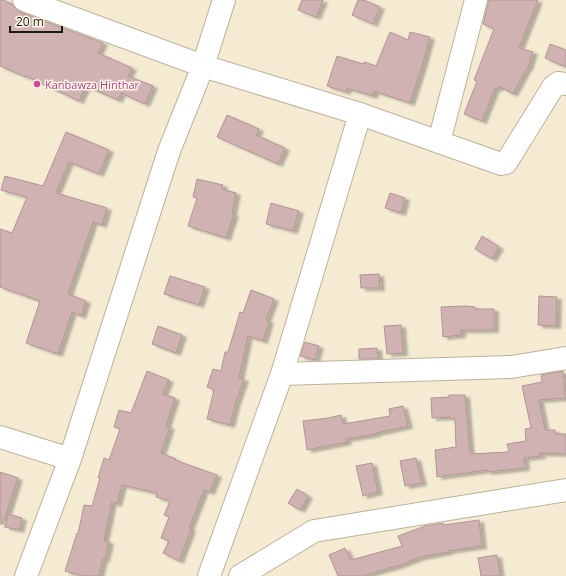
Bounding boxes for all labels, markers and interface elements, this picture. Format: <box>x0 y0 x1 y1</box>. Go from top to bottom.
scale bar <box>10 8 62 34</box>
text: 20 m <box>16 13 44 30</box>
place label: Kanbawza Hinthar <box>45 77 139 92</box>
marker: Kanbawza Hinthar <box>32 79 42 89</box>

